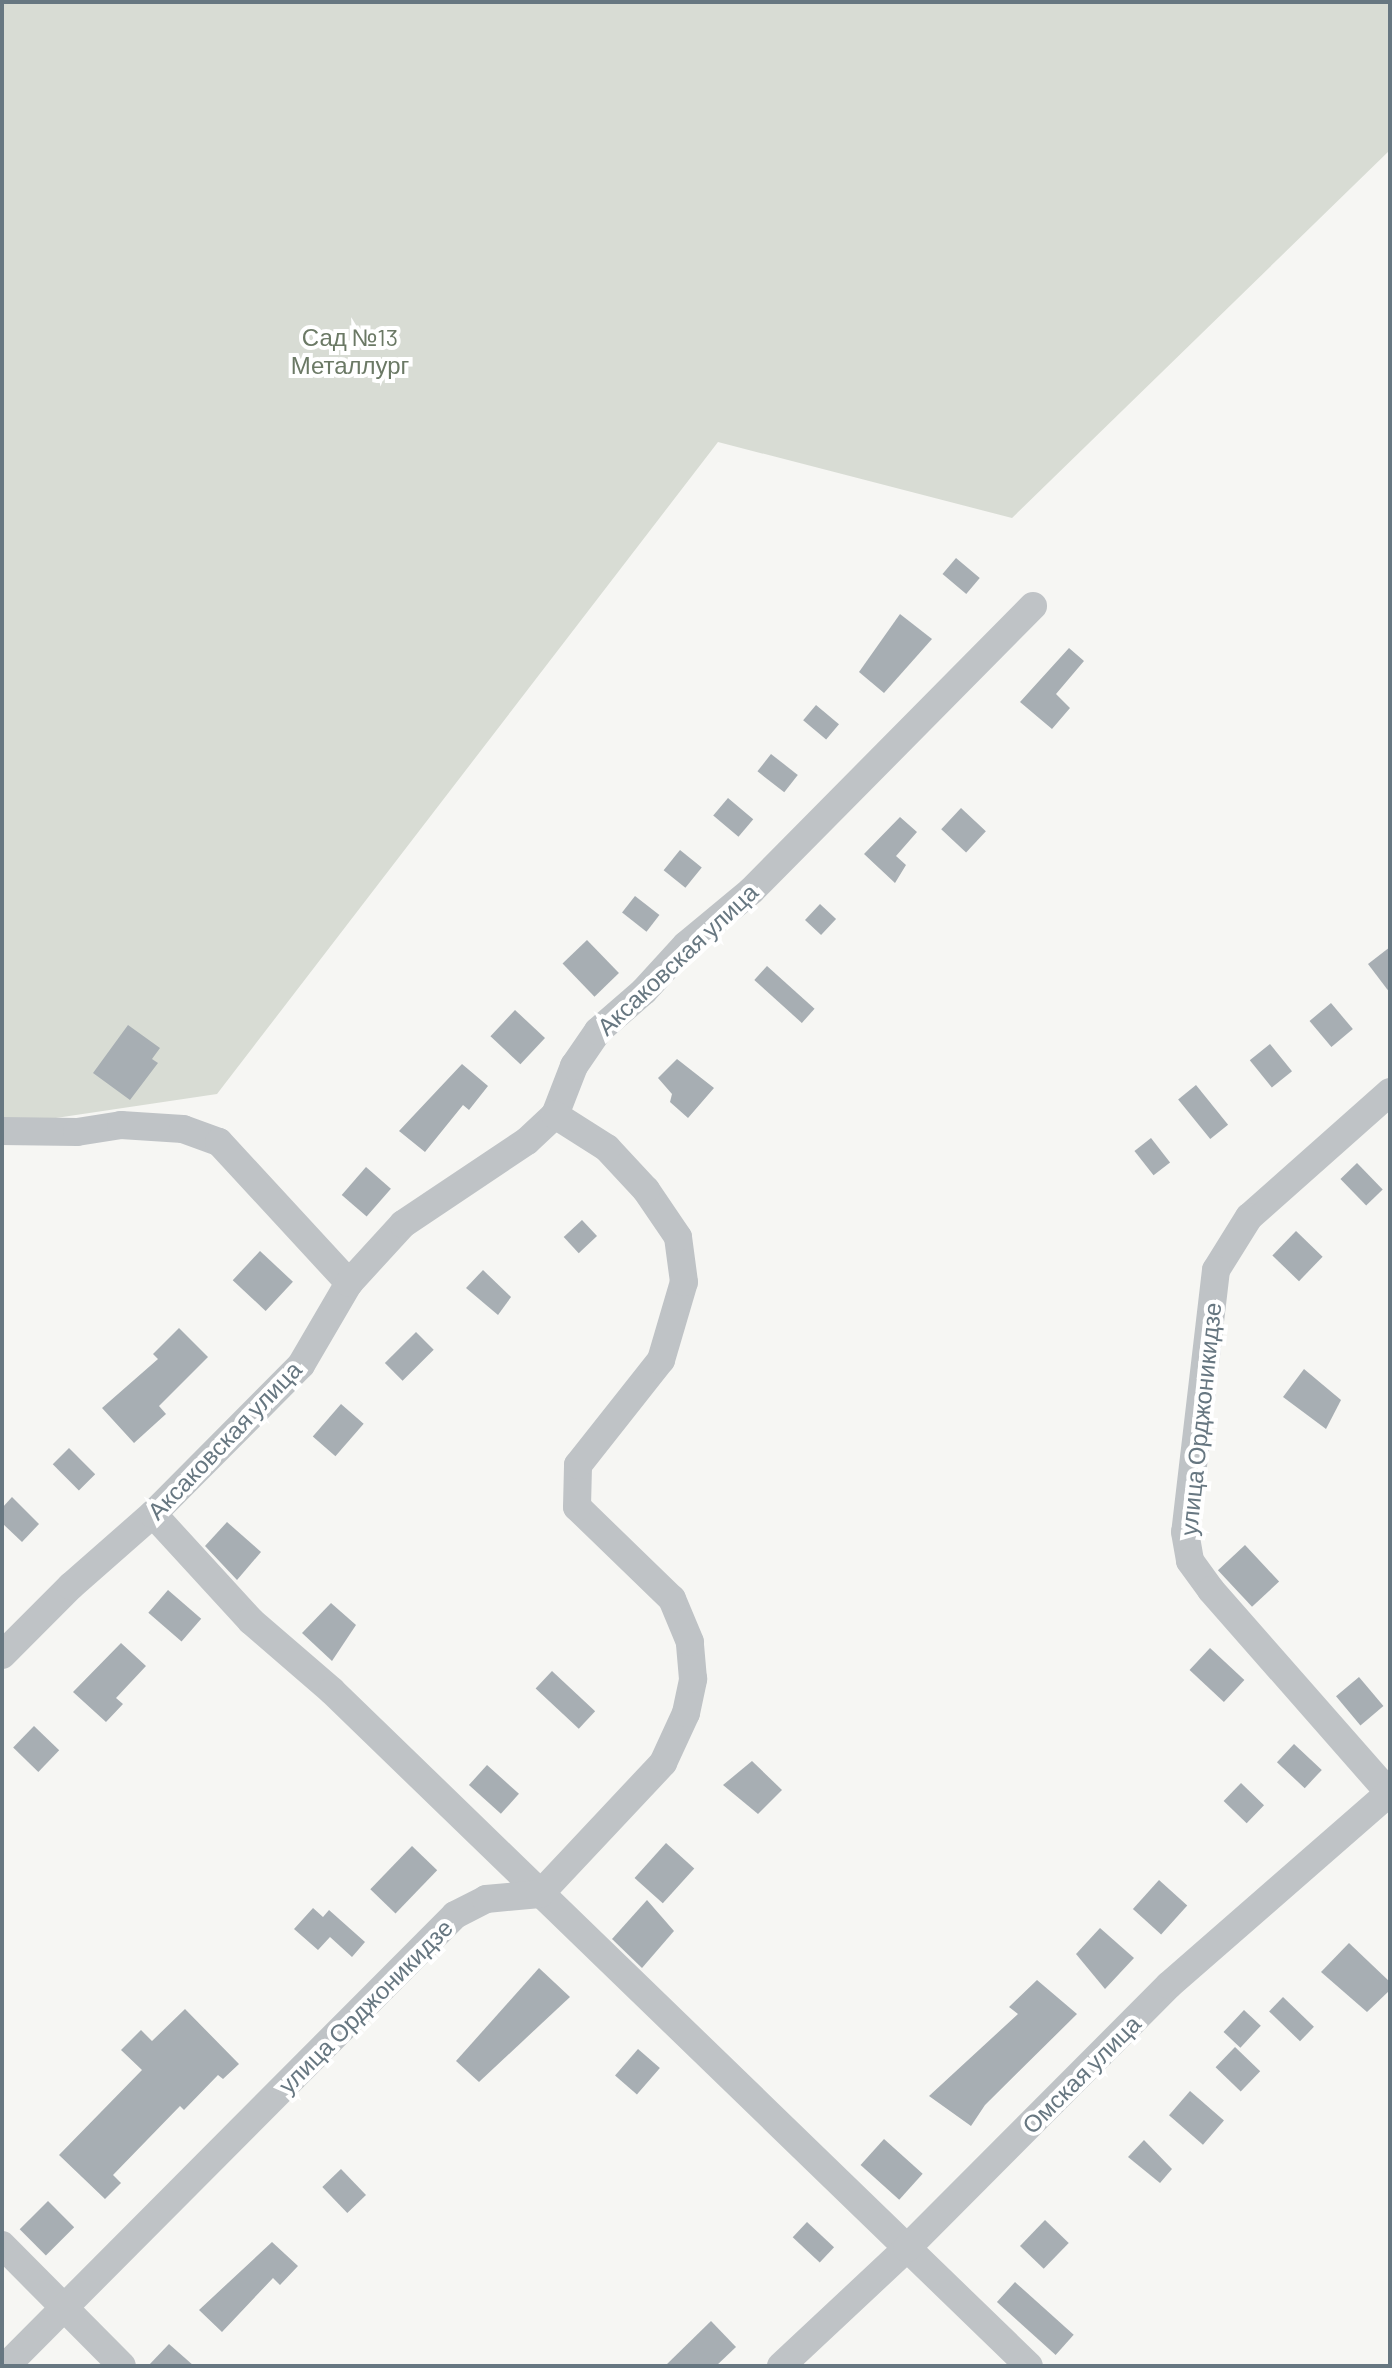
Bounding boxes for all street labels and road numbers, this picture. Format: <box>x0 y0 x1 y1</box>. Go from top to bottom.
street label: Аксаковская улица <box>591 877 763 1041</box>
street label: улица Орджоникидзе <box>1173 1301 1227 1537</box>
street label: Аксаковская улица <box>141 1355 307 1525</box>
street label: улица Орджоникидзе <box>272 1913 458 2099</box>
street label: Омская улица <box>1016 2009 1146 2139</box>

